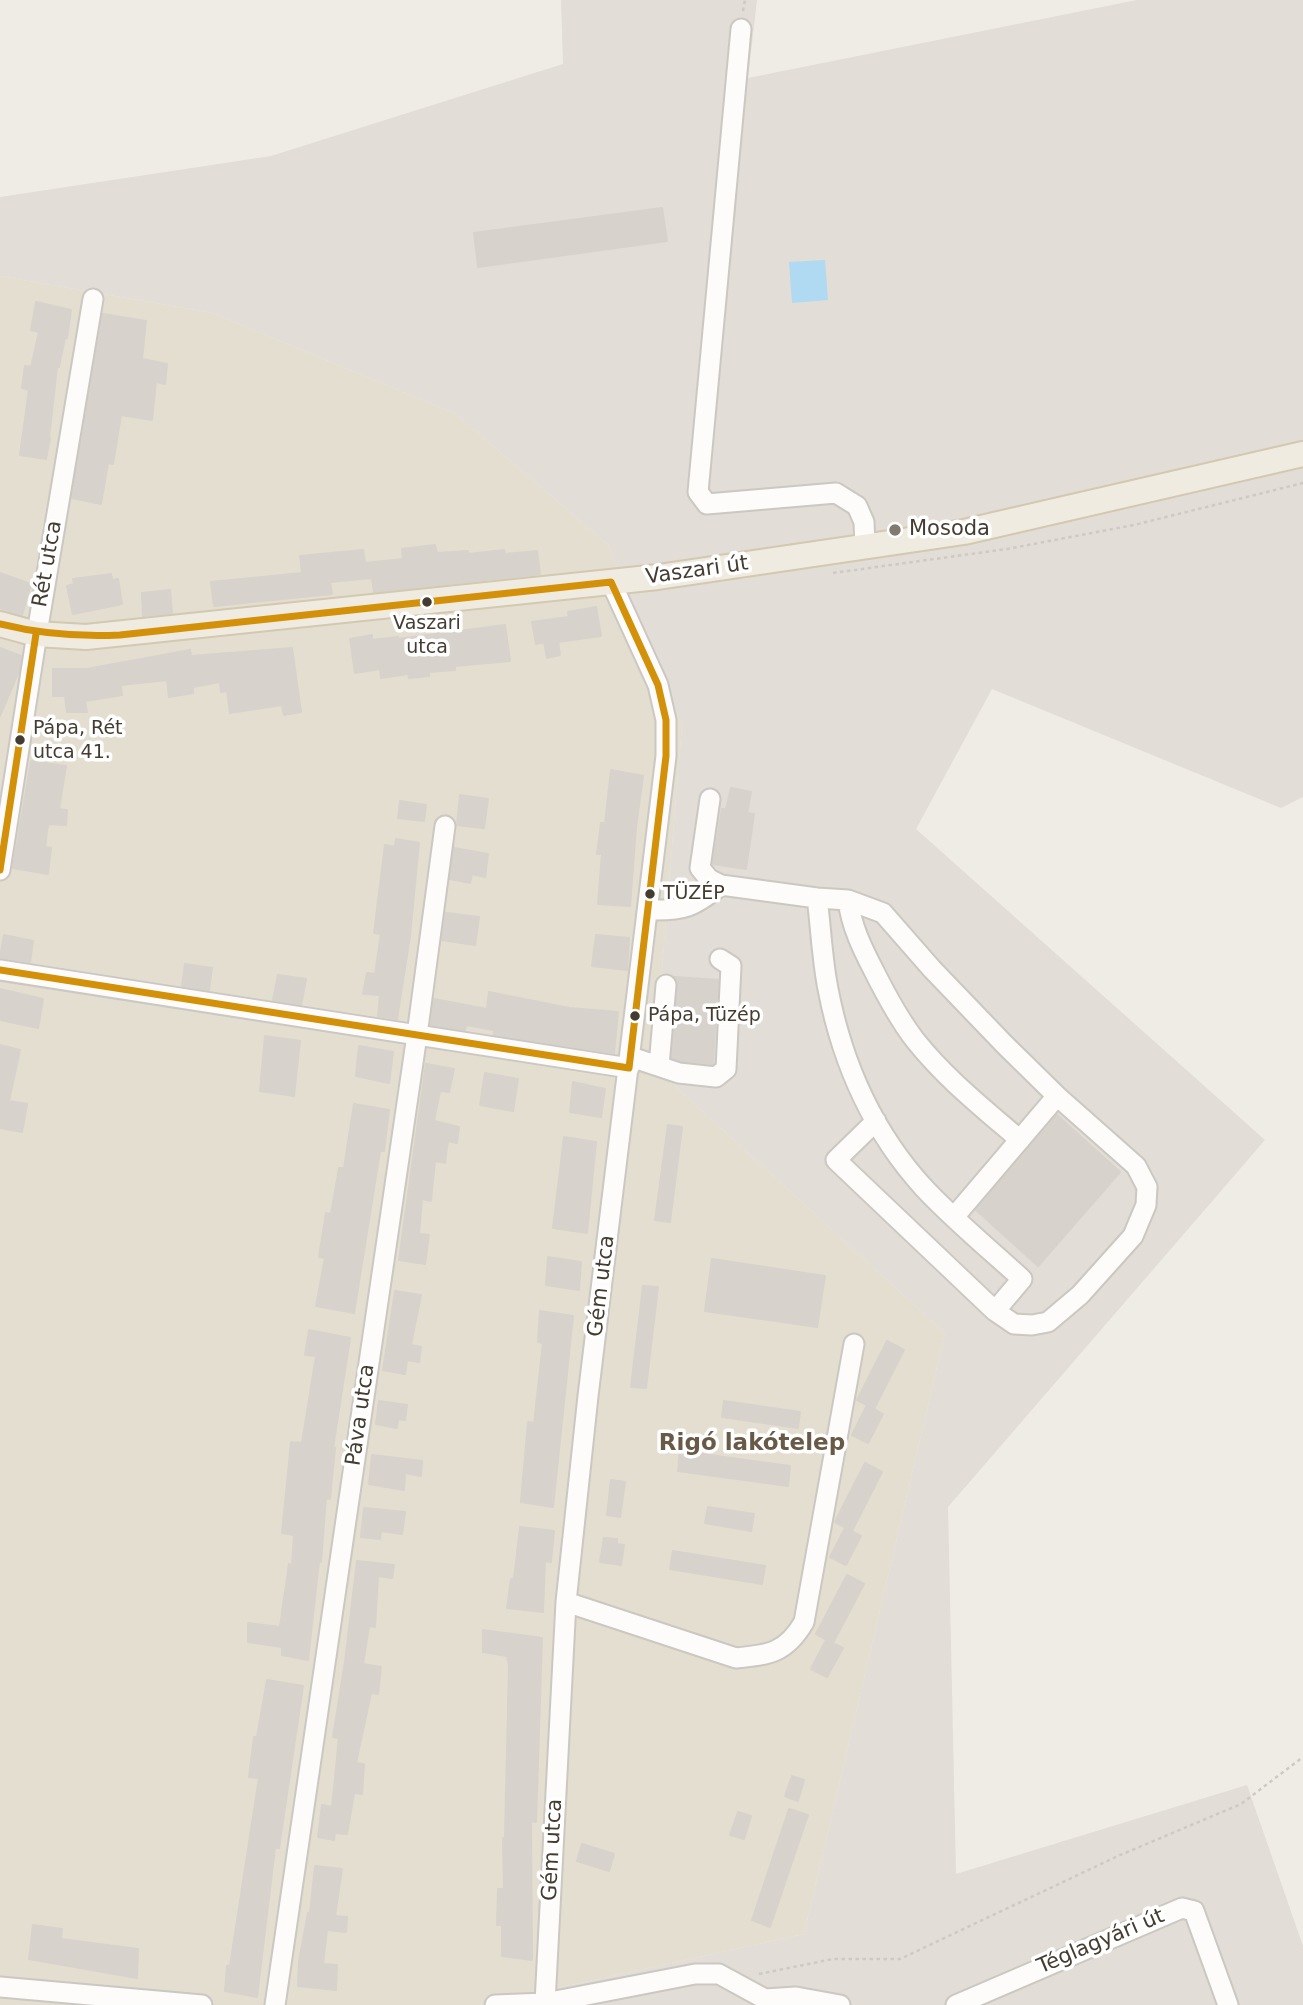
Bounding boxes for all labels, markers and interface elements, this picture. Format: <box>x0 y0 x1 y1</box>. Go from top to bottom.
place label: Mosoda <box>909 517 990 543</box>
street label: Rét utca <box>28 519 68 609</box>
marker: Mosoda <box>887 522 903 538</box>
street label: Vaszari út <box>644 551 750 591</box>
marker: Vaszari utca <box>420 595 434 609</box>
place label: Vaszari utca <box>393 613 461 657</box>
place label: Pápa, Rét utca 41. <box>33 718 123 762</box>
marker: Pápa, Rét utca 41. <box>13 733 27 747</box>
place label: TÜZÉP <box>663 883 725 905</box>
marker: TÜZÉP <box>643 887 657 901</box>
place label: Pápa, Tüzép <box>648 1005 761 1027</box>
marker: Pápa, Tüzép <box>628 1009 642 1023</box>
street label: Gém utca <box>583 1234 621 1338</box>
street label: Páva utca <box>341 1362 381 1468</box>
district label: Rigó lakótelep <box>659 1430 845 1458</box>
street label: Gém utca <box>538 1798 568 1902</box>
street label: Téglagyári út <box>1034 1904 1168 1980</box>

